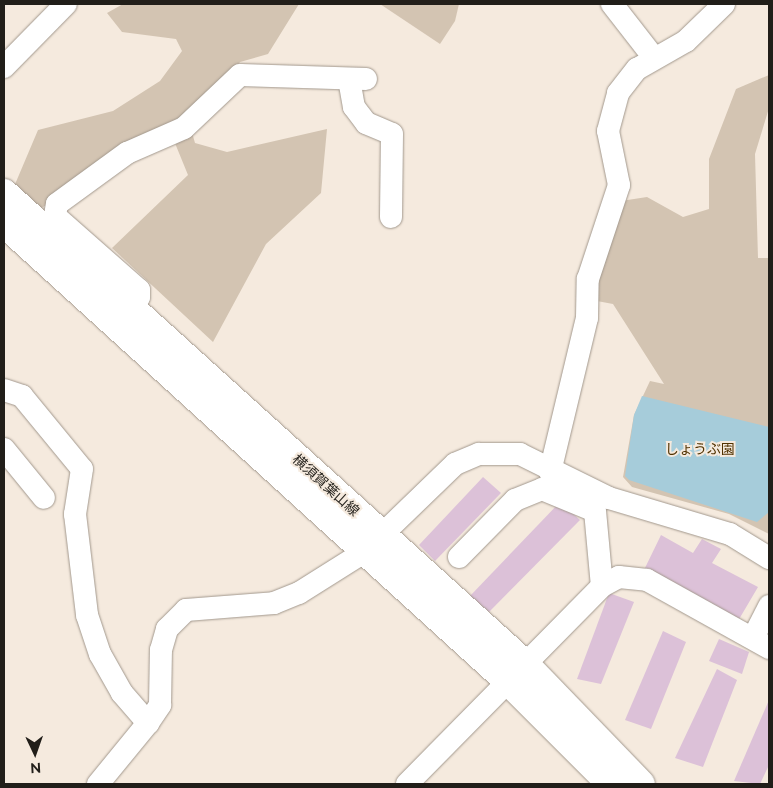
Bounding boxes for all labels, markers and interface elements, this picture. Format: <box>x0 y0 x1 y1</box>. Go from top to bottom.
park label: しょうぶ園 <box>665 441 735 457</box>
street label: 横須賀葉山線 <box>289 451 363 519</box>
north arrow <box>10 728 60 778</box>
text: N <box>30 760 42 776</box>

